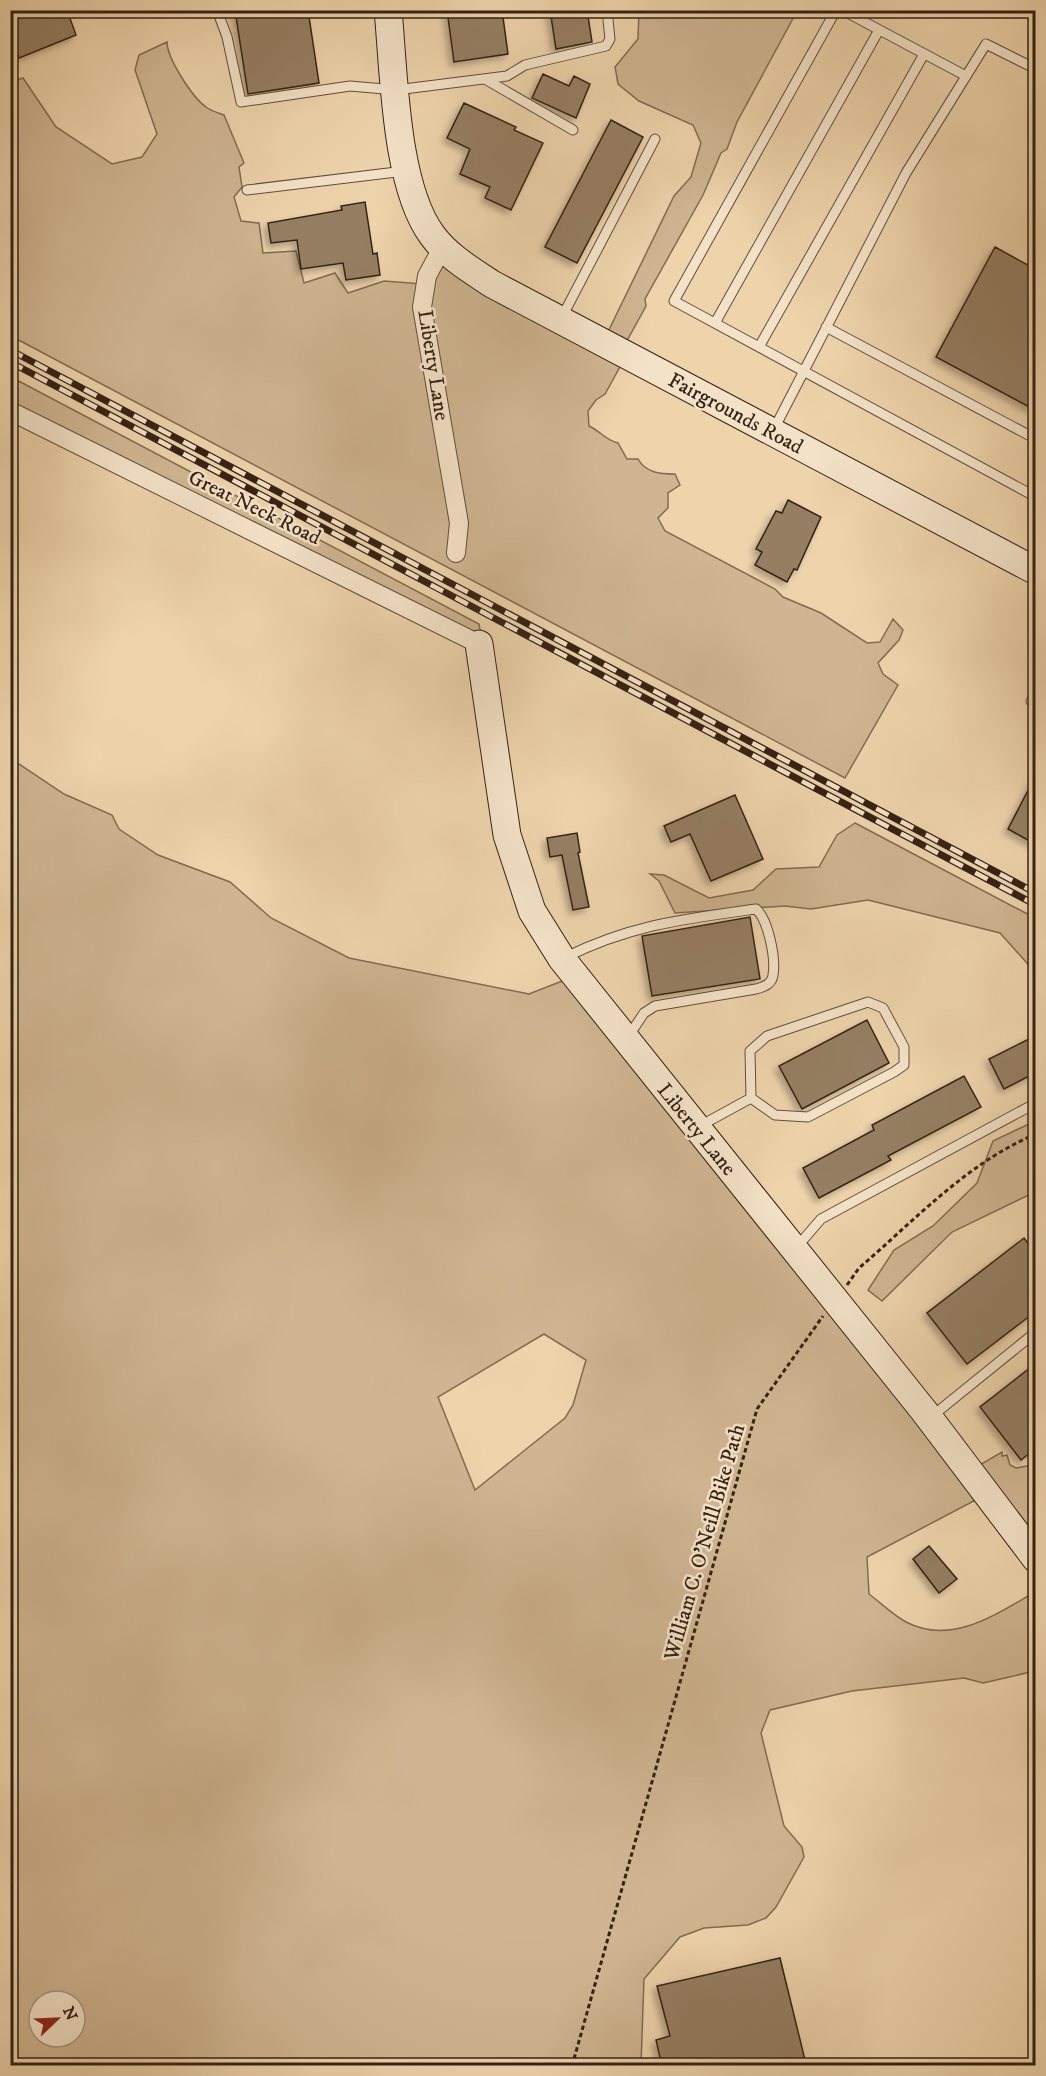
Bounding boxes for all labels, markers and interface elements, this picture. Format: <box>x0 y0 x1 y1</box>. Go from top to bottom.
street label: Liberty Lane <box>411 308 455 423</box>
street label: Fairgrounds Road <box>664 367 808 461</box>
street label: Great Neck Road <box>184 465 326 551</box>
street label: Liberty Lane <box>651 1078 742 1181</box>
street label: William C. O'Neill Bike Path <box>658 1421 751 1664</box>
north arrow <box>27 1989 87 2049</box>
text: N <box>58 2004 82 2023</box>

